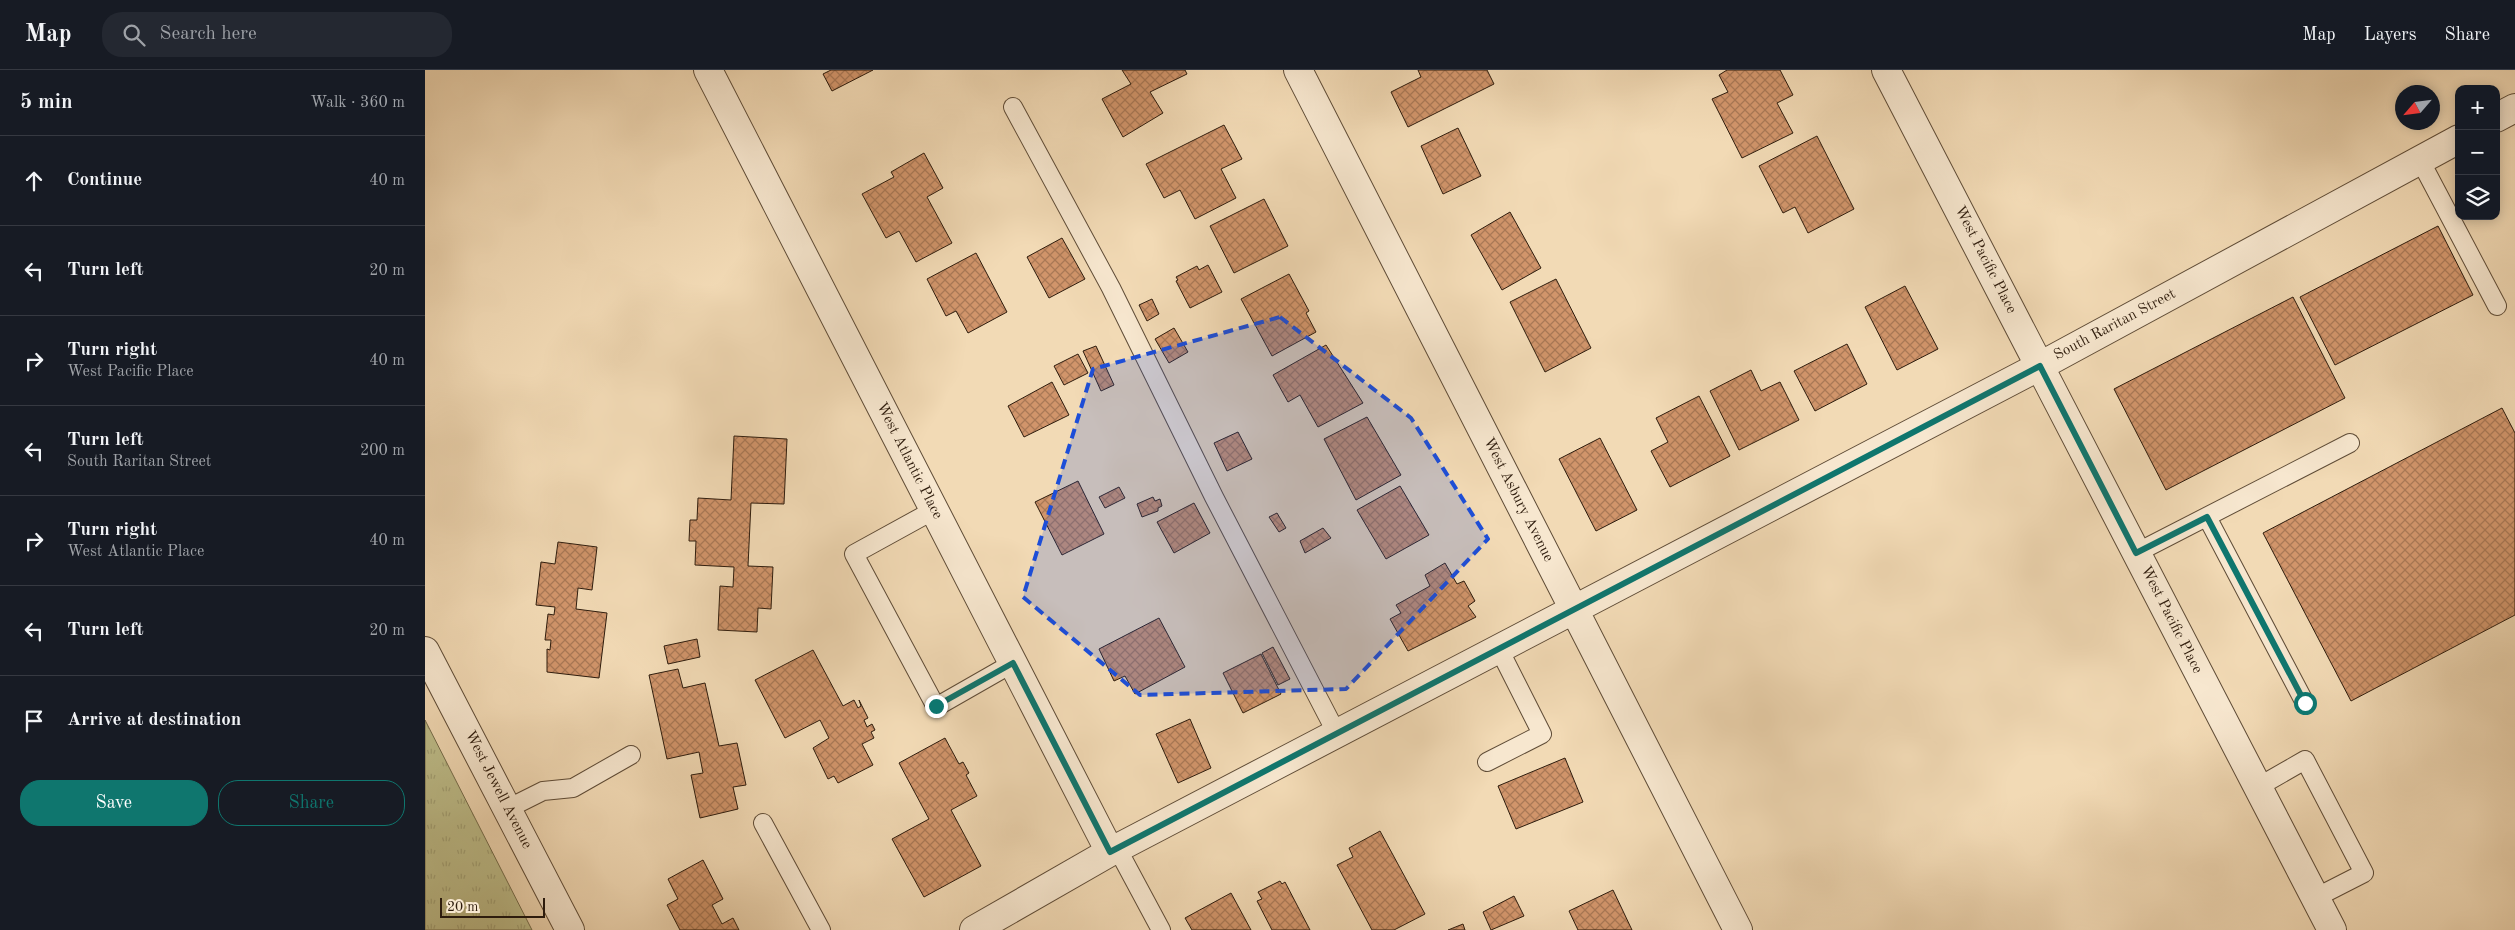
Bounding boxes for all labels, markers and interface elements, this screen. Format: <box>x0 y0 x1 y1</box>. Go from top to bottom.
search box <box>102 12 452 57</box>
icon: search <box>120 21 148 49</box>
text: Map <box>25 23 72 47</box>
text: Search here <box>160 25 257 44</box>
text: Map <box>2302 26 2336 44</box>
text: Layers <box>2364 26 2416 44</box>
text: Share <box>2444 26 2490 44</box>
north arrow <box>2395 85 2440 130</box>
map controls <box>2455 85 2500 220</box>
button: + <box>2455 85 2500 130</box>
text: 5 min <box>20 92 73 113</box>
text: Walk · 360 m <box>310 95 405 111</box>
button: − <box>2455 130 2500 175</box>
icon: ahead <box>20 167 48 195</box>
text: Continue <box>67 171 142 190</box>
text: 40 m <box>369 173 405 189</box>
button: layers <box>2455 175 2500 220</box>
street label: West Pacific Place <box>1951 204 2019 316</box>
icon: left <box>20 257 48 285</box>
text: Turn left <box>67 261 144 280</box>
text: 20 m <box>369 263 405 279</box>
street label: South Raritan Street <box>2052 287 2178 363</box>
text: Turn right <box>67 341 157 360</box>
icon: right <box>20 347 48 375</box>
text: 40 m <box>369 353 405 369</box>
text: West Pacific Place <box>67 364 194 380</box>
street label: West Atlantic Place <box>873 400 945 522</box>
text: Turn left <box>67 431 144 450</box>
street label: West Asbury Avenue <box>1480 436 1556 565</box>
icon: left <box>20 437 48 465</box>
text: 200 m <box>360 443 405 459</box>
text: South Raritan Street <box>67 454 211 470</box>
text: Turn right <box>67 521 157 540</box>
icon: right <box>20 527 48 555</box>
text: 40 m <box>369 533 405 549</box>
text: West Atlantic Place <box>67 544 204 560</box>
street label: West Pacific Place <box>2137 564 2205 676</box>
icon: left <box>20 617 48 645</box>
text: Turn left <box>67 621 144 640</box>
text: 20 m <box>369 623 405 639</box>
route start <box>2294 692 2317 715</box>
route end <box>925 695 948 718</box>
icon: arrive <box>20 707 48 735</box>
text: Arrive at destination <box>67 711 241 730</box>
street label: West Jewell Avenue <box>462 729 534 851</box>
button: Save <box>20 780 208 826</box>
button: Share <box>218 780 405 826</box>
scale bar <box>440 895 545 918</box>
text: 20 m <box>447 900 478 914</box>

